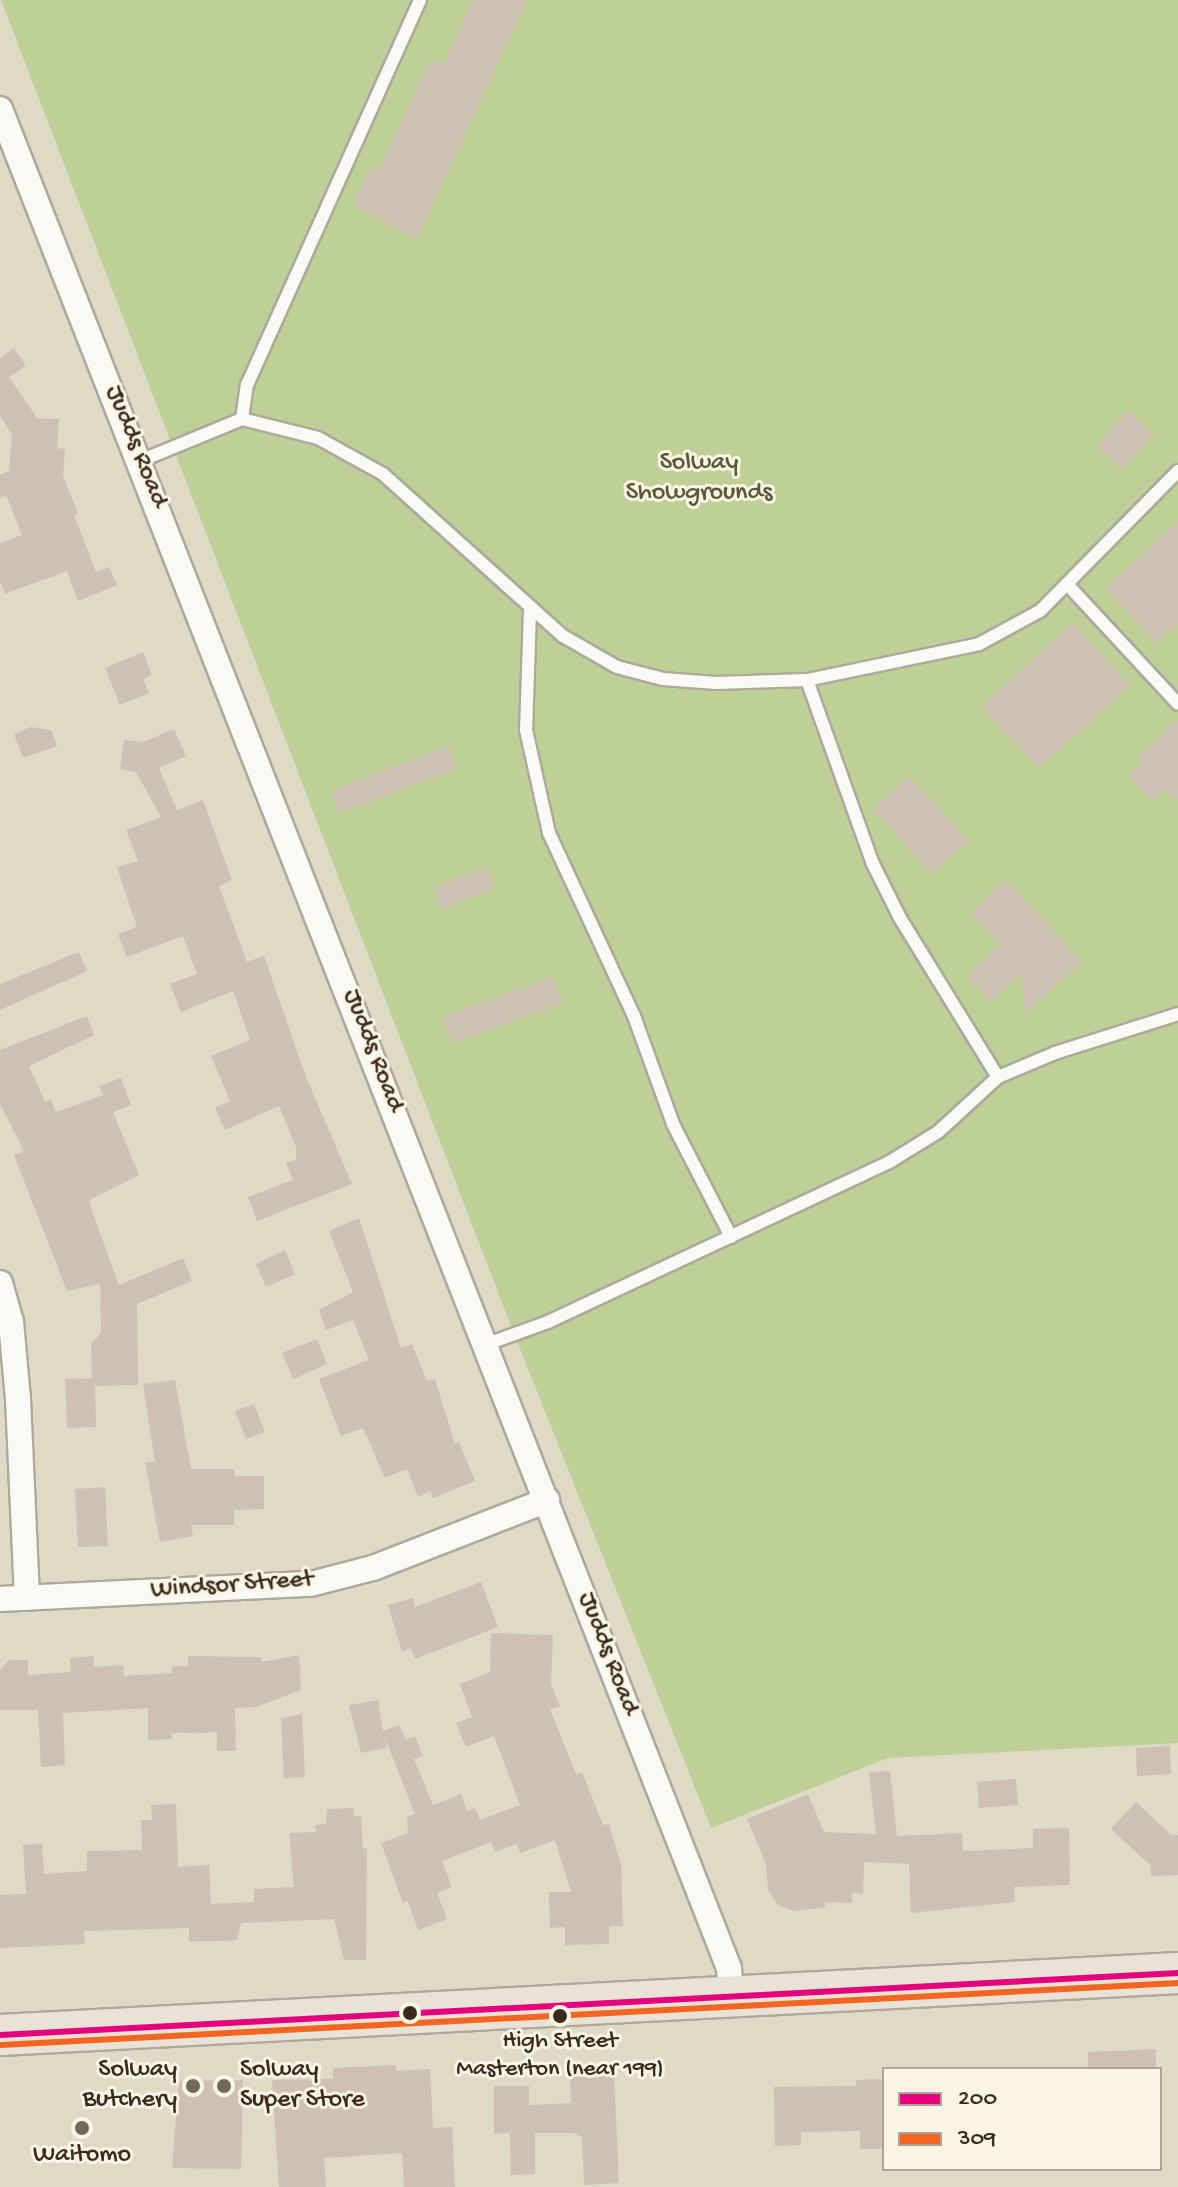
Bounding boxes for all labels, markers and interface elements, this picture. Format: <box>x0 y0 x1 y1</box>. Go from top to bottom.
street label: Judds Road <box>96 381 174 513</box>
park label: Solway Showgrounds <box>626 448 772 510</box>
street label: Judds Road <box>334 985 410 1117</box>
street label: Windsor Street <box>150 1565 314 1607</box>
street label: Judds Road <box>569 1588 645 1720</box>
unlabelled marker <box>402 2005 418 2021</box>
marker: High Street Masterton (near 199) <box>552 2008 568 2024</box>
place label: High Street Masterton (near 199) <box>456 2028 664 2084</box>
place label: Solway Butchery <box>83 2055 177 2116</box>
place label: Solway Super Store <box>240 2055 365 2116</box>
legend <box>882 2067 1162 2171</box>
marker: Solway Butchery <box>184 2077 202 2095</box>
marker: Solway Super Store <box>215 2077 233 2095</box>
text: 200 <box>958 2085 997 2114</box>
marker: Waitomo <box>73 2119 91 2137</box>
text: 309 <box>958 2125 996 2154</box>
place label: Waitomo <box>33 2140 131 2172</box>

